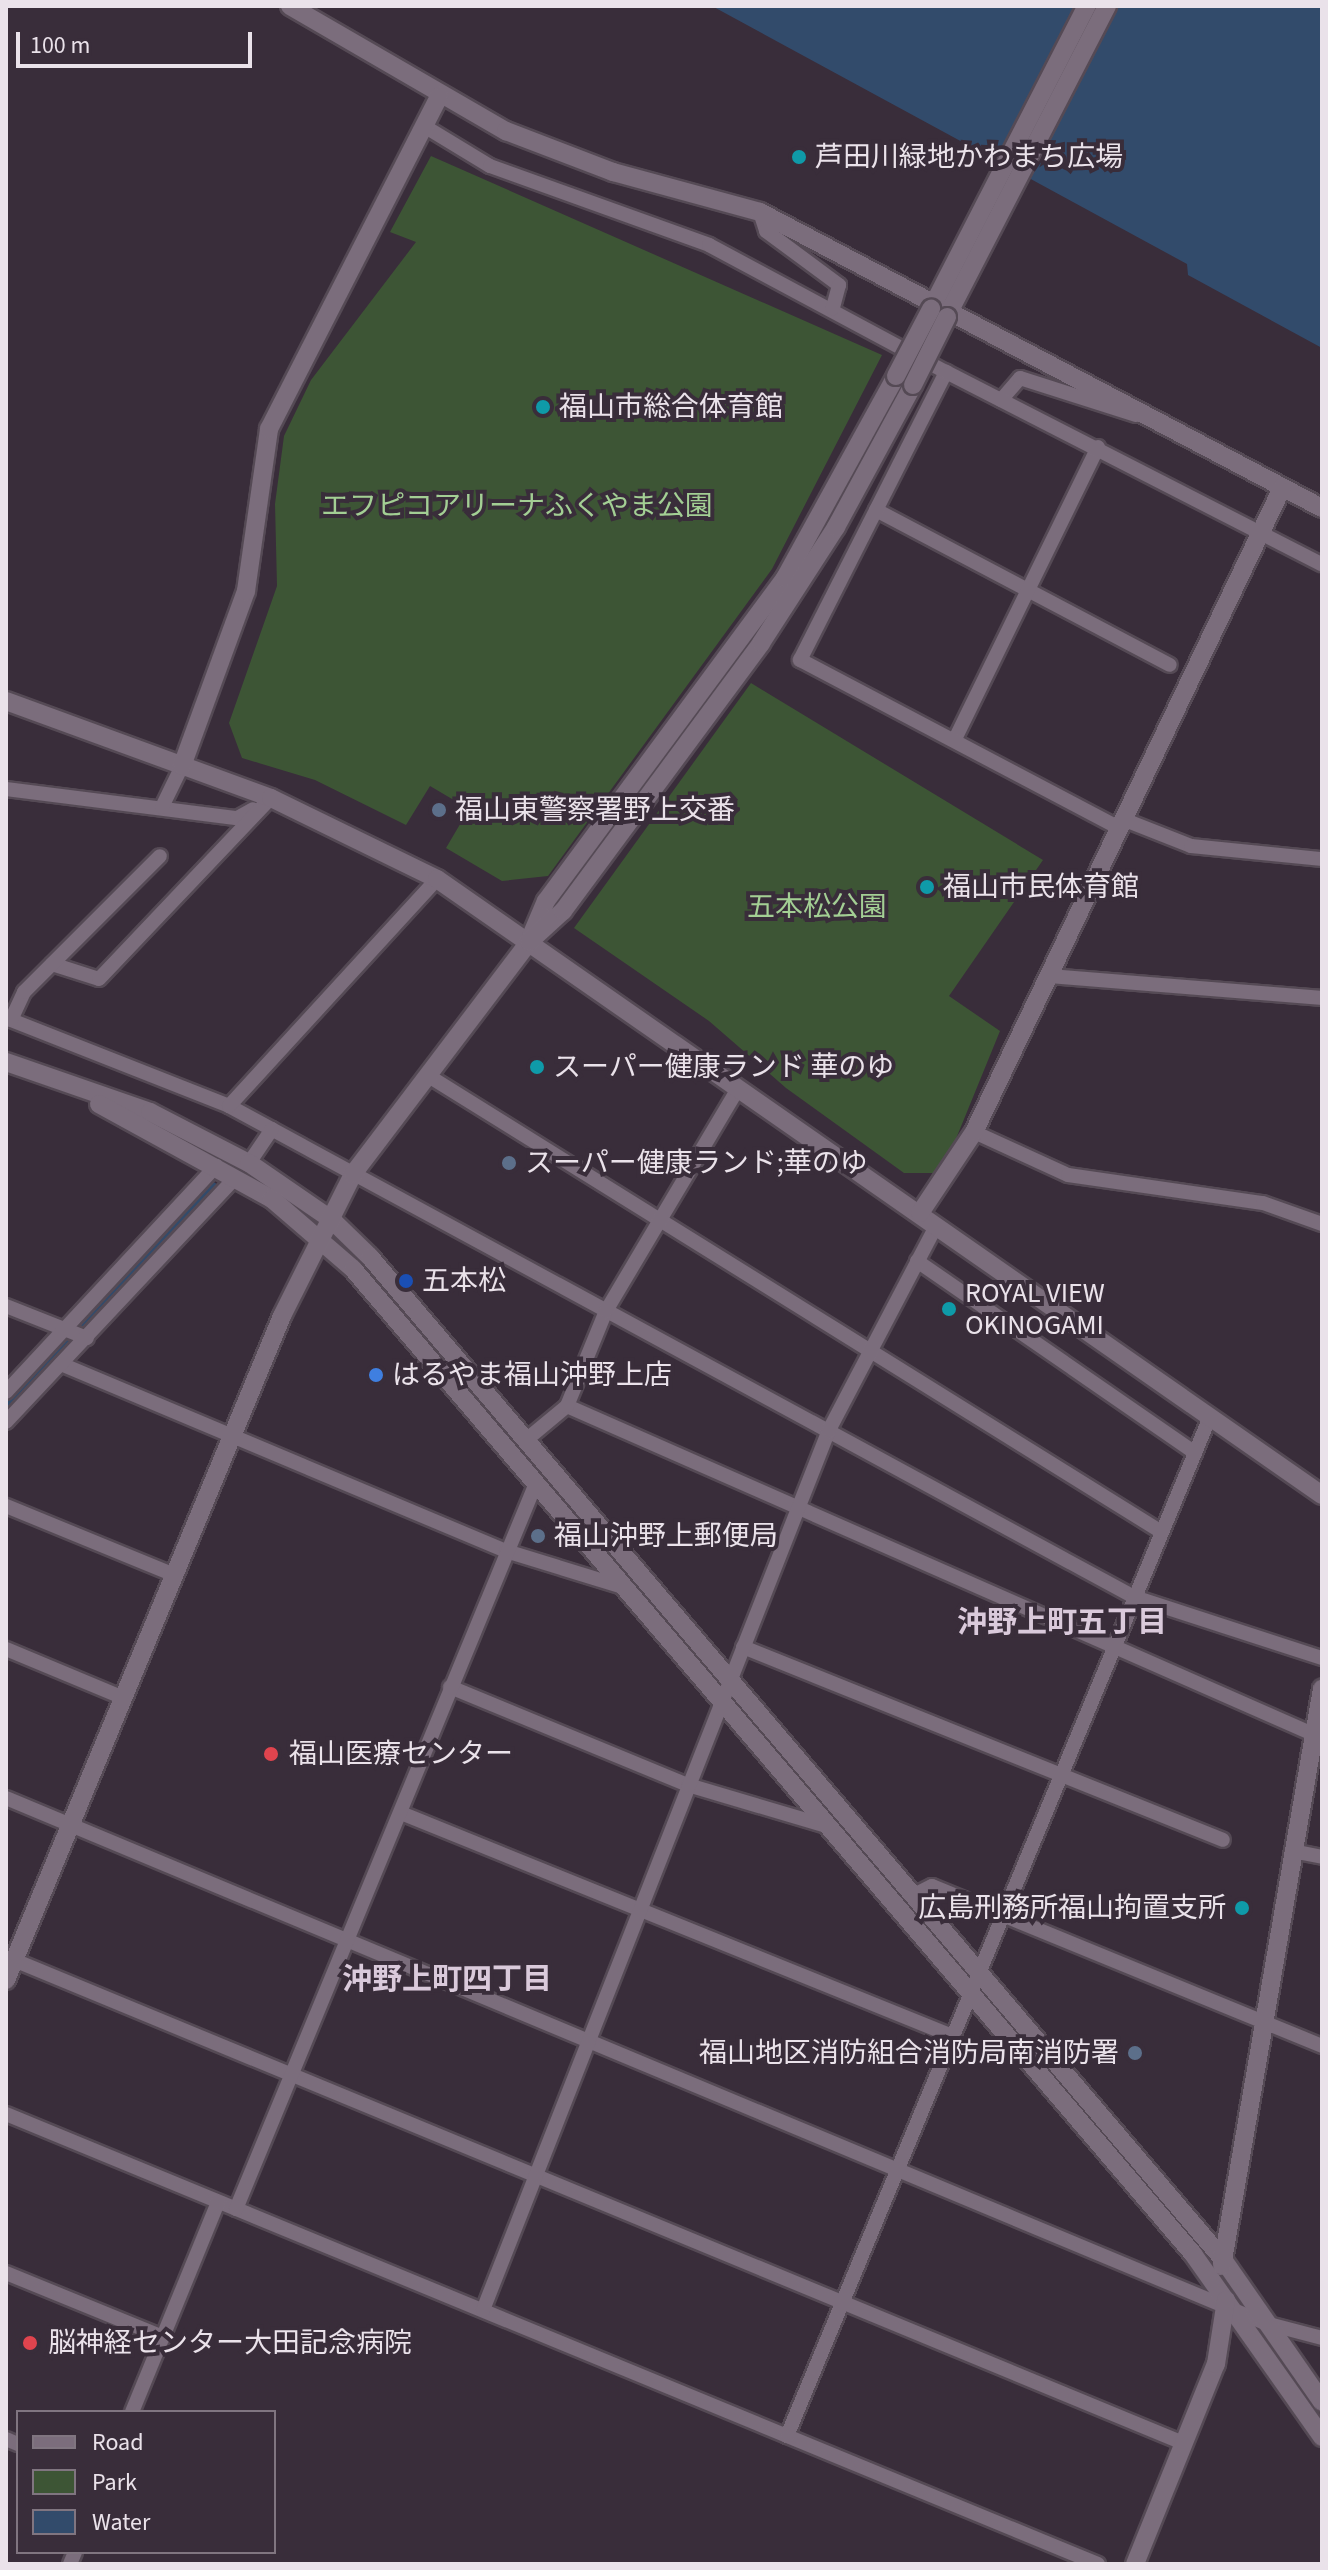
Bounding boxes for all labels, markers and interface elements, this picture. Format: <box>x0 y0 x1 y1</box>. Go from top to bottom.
scale bar <box>20 16 256 66</box>
text: 100 m <box>30 28 90 63</box>
place label: 芦田川緑地かわまち広場 <box>815 140 1123 174</box>
marker: 芦田川緑地かわまち広場 <box>790 148 808 166</box>
place label: 福山市総合体育館 <box>559 390 783 424</box>
marker: 福山市総合体育館 <box>534 398 552 416</box>
park label: エフピコアリーナふくやま公園 <box>321 489 713 523</box>
place label: 福山東警察署野上交番 <box>455 793 735 827</box>
marker: 福山東警察署野上交番 <box>430 801 448 819</box>
place label: 福山市民体育館 <box>943 870 1139 904</box>
marker: 福山市民体育館 <box>918 878 936 896</box>
park label: 五本松公園 <box>747 890 887 924</box>
place label: スーパー健康ランド 華のゆ <box>553 1050 895 1084</box>
marker: スーパー健康ランド 華のゆ <box>528 1058 546 1076</box>
place label: スーパー健康ランド;華のゆ <box>525 1146 868 1180</box>
marker: スーパー健康ランド;華のゆ <box>500 1154 518 1172</box>
place label: 五本松 <box>422 1264 506 1298</box>
marker: 五本松 <box>397 1272 415 1290</box>
place label: ROYAL VIEW OKINOGAMI <box>965 1276 1105 1342</box>
marker: ROYAL VIEW OKINOGAMI <box>940 1300 958 1318</box>
place label: はるやま福山沖野上店 <box>392 1358 672 1392</box>
marker: はるやま福山沖野上店 <box>367 1366 385 1384</box>
place label: 福山沖野上郵便局 <box>554 1519 778 1553</box>
marker: 福山沖野上郵便局 <box>529 1527 547 1545</box>
district label: 沖野上町五丁目 <box>957 1605 1167 1641</box>
place label: 福山医療センター <box>289 1737 513 1771</box>
marker: 福山医療センター <box>260 1743 282 1765</box>
place label: 広島刑務所福山拘置支所 <box>918 1891 1226 1925</box>
marker: 広島刑務所福山拘置支所 <box>1233 1899 1251 1917</box>
district label: 沖野上町四丁目 <box>342 1962 552 1998</box>
place label: 福山地区消防組合消防局南消防署 <box>699 2036 1119 2070</box>
marker: 福山地区消防組合消防局南消防署 <box>1126 2044 1144 2062</box>
place label: 脳神経センター大田記念病院 <box>48 2326 412 2360</box>
marker: 脳神経センター大田記念病院 <box>19 2332 41 2354</box>
legend <box>16 2410 276 2554</box>
text: Road <box>92 2425 144 2460</box>
text: Park <box>92 2465 137 2500</box>
text: Water <box>92 2505 150 2540</box>

